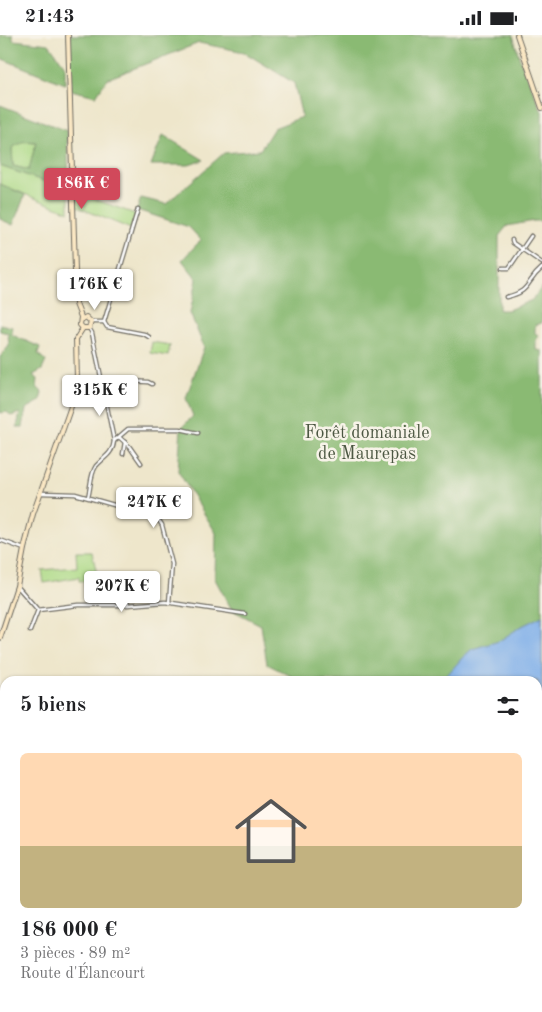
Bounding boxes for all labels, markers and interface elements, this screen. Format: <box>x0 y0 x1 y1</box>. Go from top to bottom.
text: 21:43 <box>25 8 74 27</box>
pin: 186K € <box>41 167 123 210</box>
text: 186K € <box>55 176 109 192</box>
pin: 176K € <box>54 269 136 311</box>
text: 176K € <box>68 277 122 293</box>
pin: 315K € <box>59 375 141 417</box>
text: 315K € <box>73 383 127 399</box>
park label: Forêt domaniale de Maurepas <box>305 424 429 463</box>
pin: 247K € <box>113 487 195 529</box>
text: 247K € <box>127 495 181 511</box>
pin: 207K € <box>81 571 163 613</box>
text: 207K € <box>95 579 149 595</box>
icon: filters <box>494 692 522 720</box>
text: 5 biens <box>20 695 86 716</box>
icon: home <box>226 786 316 876</box>
text: 186 000 € <box>20 920 117 941</box>
text: 3 pièces · 89 m² <box>20 946 130 962</box>
text: Route d'Élancourt <box>20 966 145 982</box>

